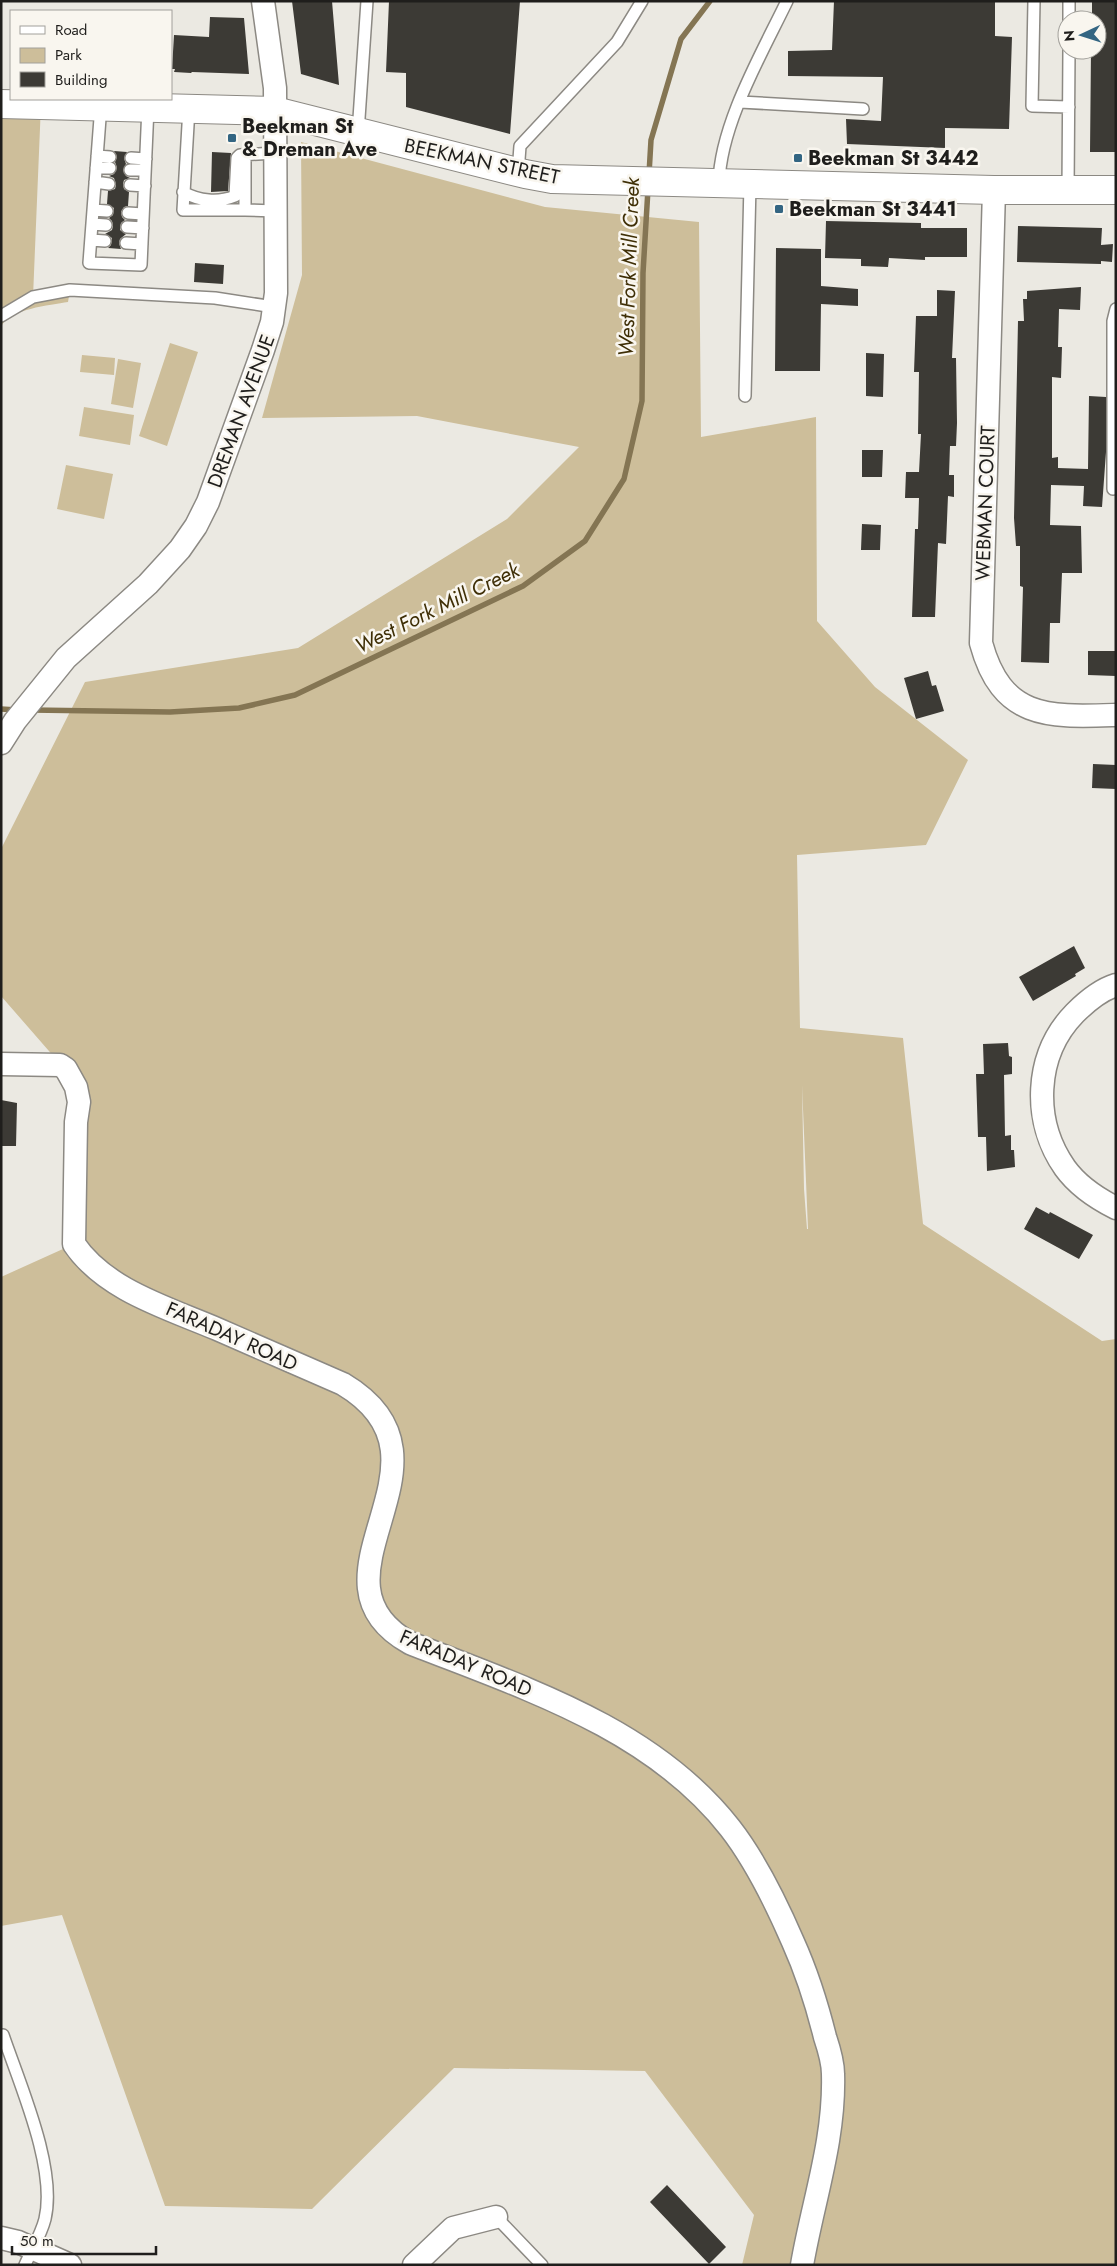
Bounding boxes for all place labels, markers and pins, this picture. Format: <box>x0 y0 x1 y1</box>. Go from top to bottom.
place label: Beekman St & Dreman Ave <box>242 112 377 164</box>
marker: Beekman St & Dreman Ave <box>226 132 238 144</box>
place label: Beekman St 3442 <box>808 144 979 173</box>
marker: Beekman St 3442 <box>792 152 804 164</box>
place label: Beekman St 3441 <box>789 195 957 224</box>
marker: Beekman St 3441 <box>773 203 785 215</box>

